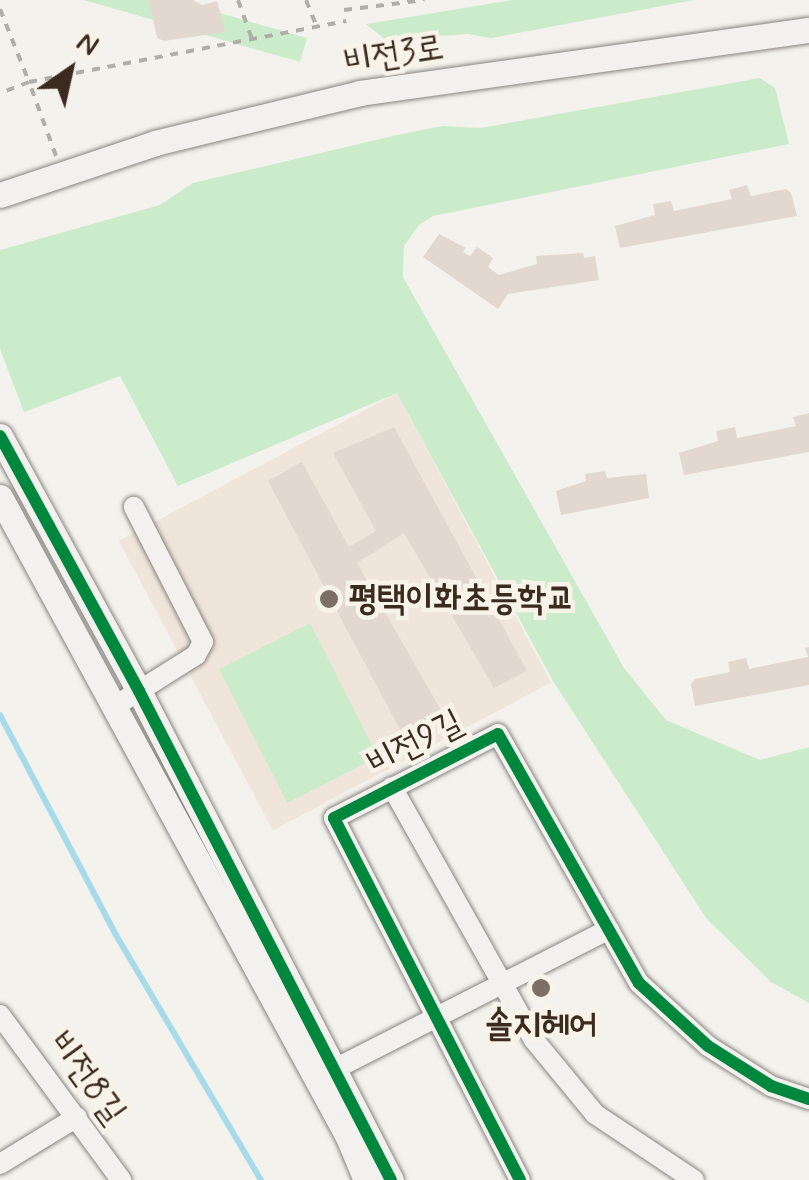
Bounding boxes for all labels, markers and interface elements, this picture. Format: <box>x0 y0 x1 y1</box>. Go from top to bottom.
north arrow <box>20 20 120 120</box>
text: N <box>69 24 105 65</box>
street label: 비전3로 <box>341 26 447 84</box>
place label: 평택이화초등학교 <box>349 578 574 620</box>
marker: 평택이화초등학교 <box>318 588 340 610</box>
street label: 비전9길 <box>360 701 470 785</box>
marker: 솔지헤어 <box>530 977 552 999</box>
place label: 솔지헤어 <box>485 1004 597 1046</box>
street label: 비전8길 <box>39 1023 135 1133</box>

